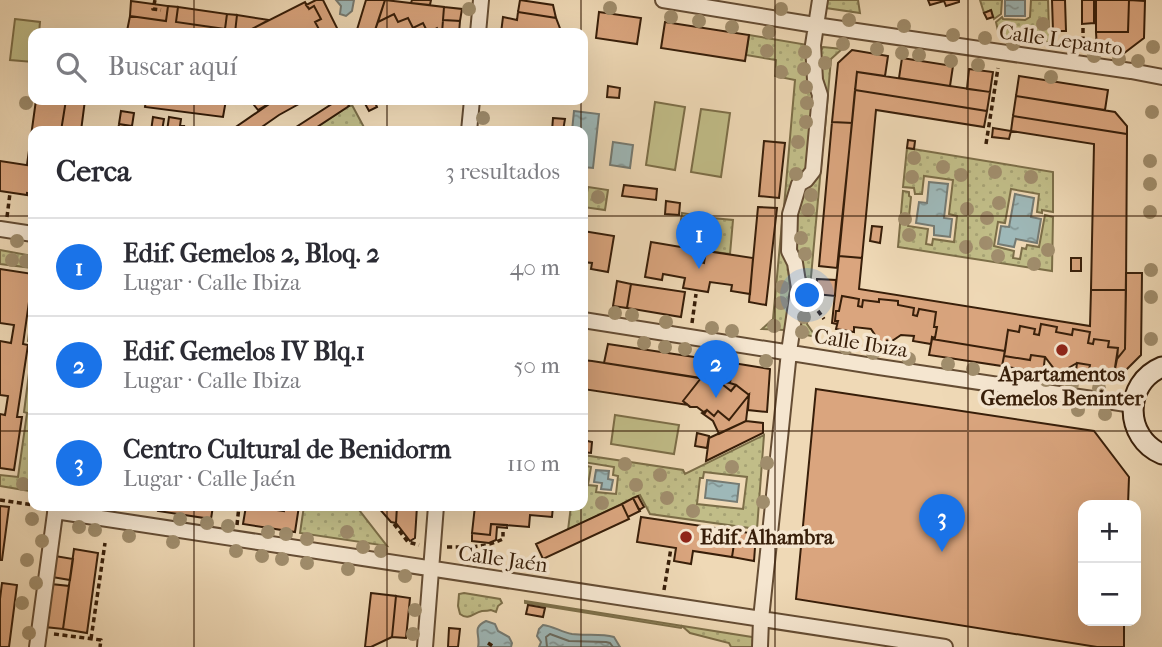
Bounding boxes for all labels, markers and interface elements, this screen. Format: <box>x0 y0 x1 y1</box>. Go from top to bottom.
street label: Calle Lepanto <box>998 19 1124 61</box>
search box <box>28 28 588 105</box>
icon: search <box>52 48 90 86</box>
text: Buscar aquí <box>108 51 237 82</box>
text: Cerca <box>56 154 131 189</box>
text: 3 resultados <box>445 158 560 185</box>
pin: 1 <box>676 211 722 269</box>
text: Edif. Gemelos 2, Bloq. 2 <box>123 238 380 269</box>
text: 1 <box>75 254 83 281</box>
text: 40 m <box>510 254 560 281</box>
text: Lugar · Calle Ibiza <box>123 269 301 296</box>
your location <box>790 278 824 312</box>
street label: Calle Ibiza <box>812 324 910 362</box>
text: Edif. Gemelos IV Blq.1 <box>123 336 365 367</box>
pin: 2 <box>693 340 739 398</box>
marker: Apartamentos Gemelos Beninter <box>1054 342 1070 358</box>
text: 2 <box>73 352 85 379</box>
text: 50 m <box>513 352 560 379</box>
place label: Apartamentos Gemelos Beninter <box>981 362 1144 410</box>
text: Lugar · Calle Ibiza <box>123 367 301 394</box>
text: Centro Cultural de Benidorm <box>123 434 451 465</box>
text: 3 <box>74 450 84 477</box>
text: 110 m <box>507 450 560 477</box>
text: Lugar · Calle Jaén <box>123 465 296 492</box>
pin: 3 <box>919 494 965 552</box>
map controls <box>1078 500 1141 626</box>
button: + <box>1078 500 1141 563</box>
place label: Edif. Alhambra <box>700 525 835 549</box>
marker: Edif. Alhambra <box>678 529 694 545</box>
street label: Calle Jaén <box>457 541 549 577</box>
button: − <box>1078 563 1141 626</box>

